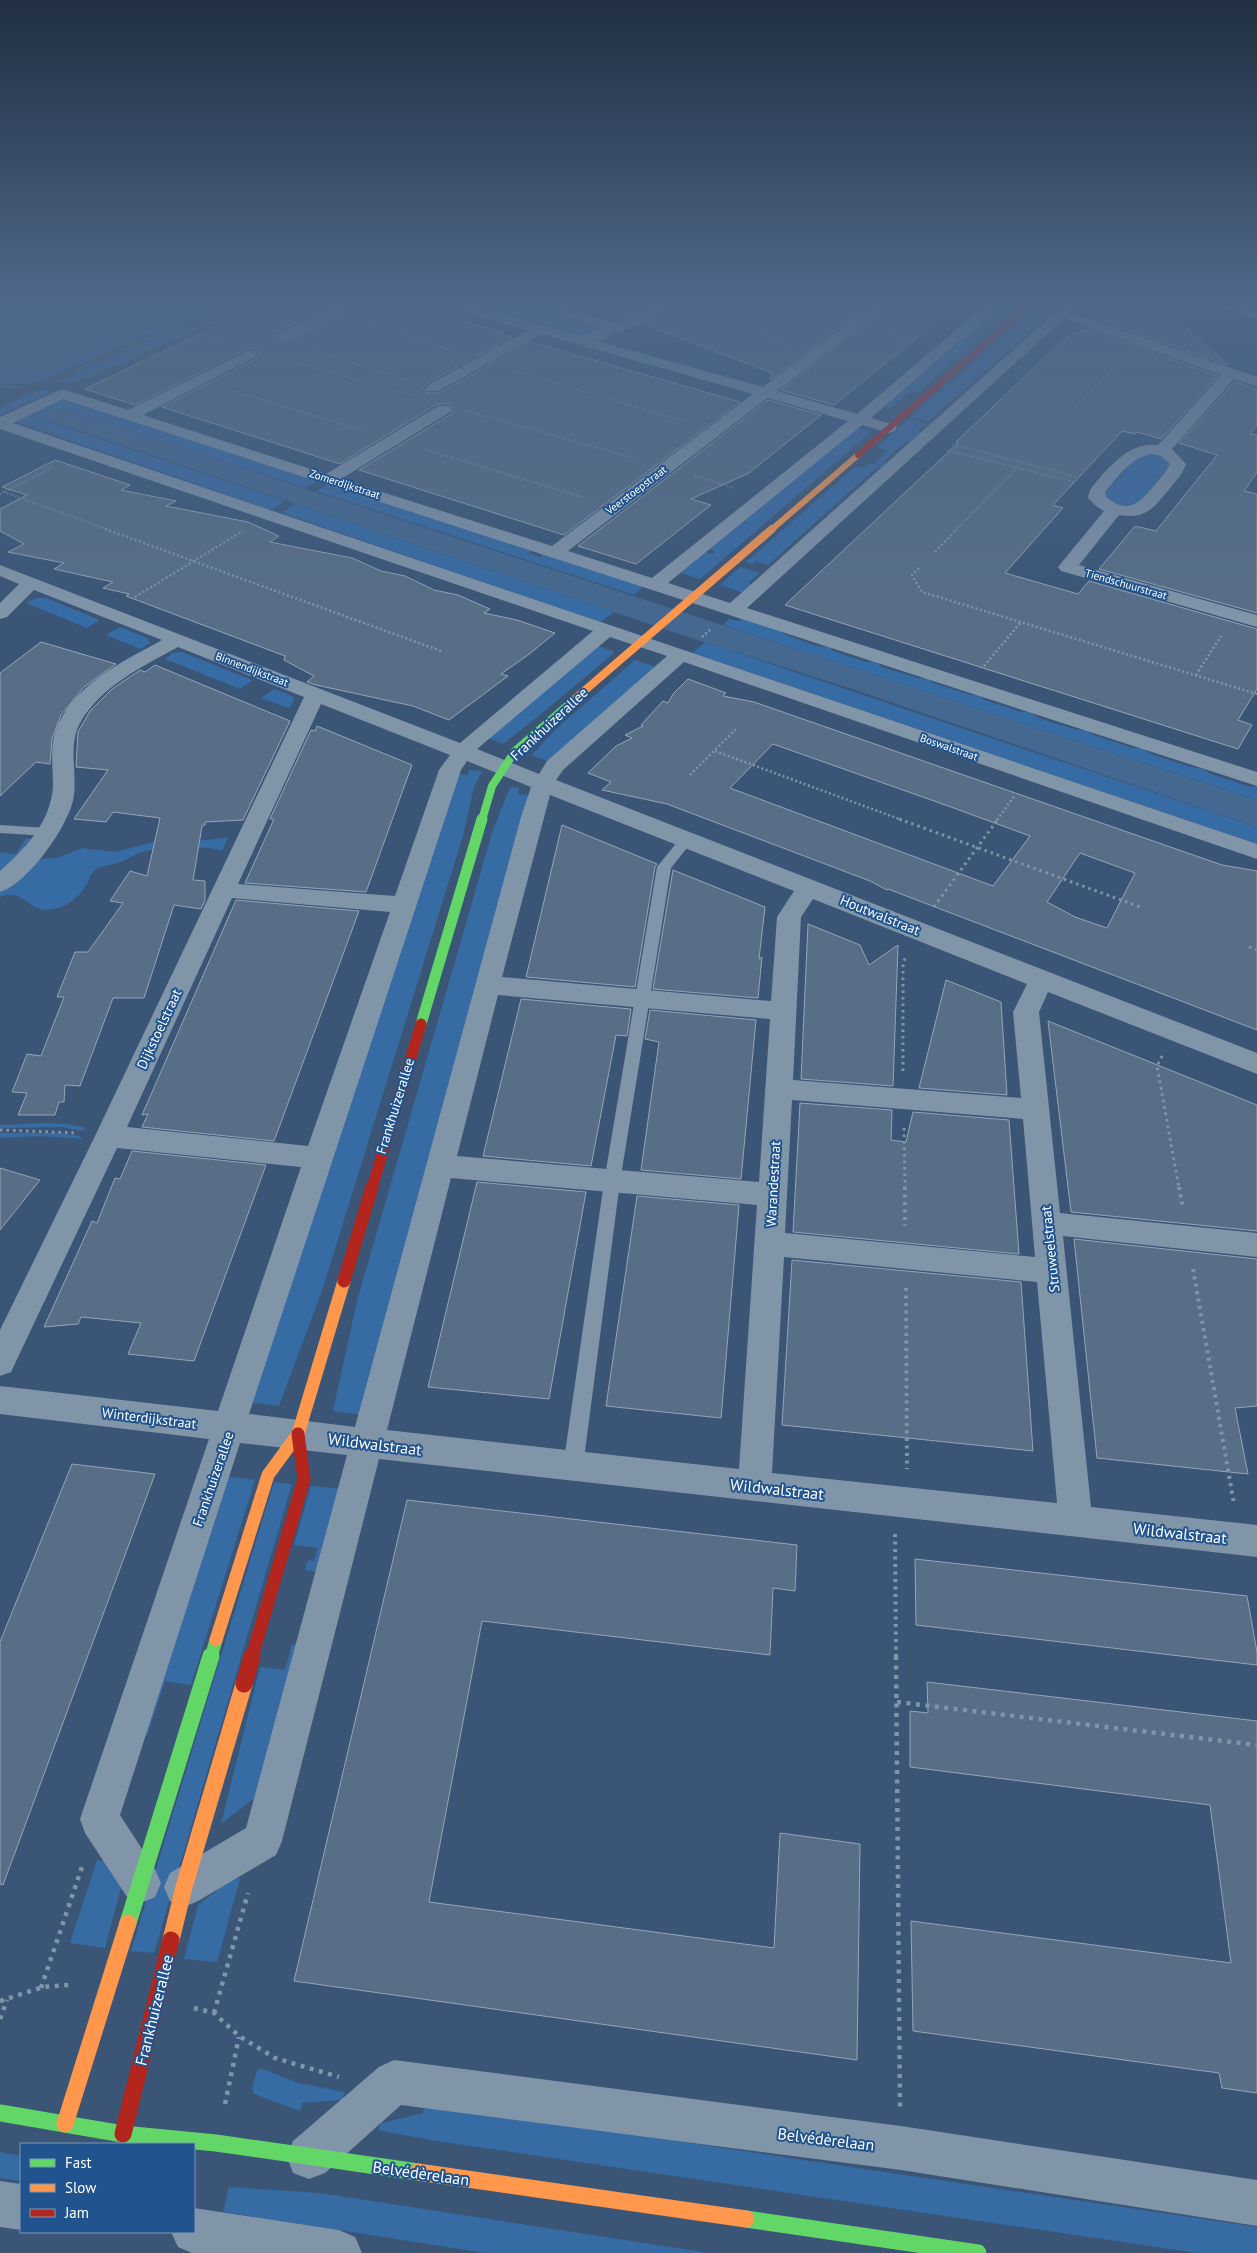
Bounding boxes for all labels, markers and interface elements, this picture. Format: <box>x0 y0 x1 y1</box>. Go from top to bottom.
street label: Veerstoepstraat <box>602 462 670 518</box>
street label: Zomerdijkstraat <box>308 466 382 502</box>
street label: Tiendschuurstraat <box>1083 566 1169 602</box>
street label: Binnendijkstraat <box>214 649 291 689</box>
street label: Frankhuizerallee <box>507 684 591 764</box>
street label: Boswalstraat <box>918 731 980 764</box>
street label: Houtwalstraat <box>837 891 923 939</box>
street label: Dijkstoelstraat <box>133 986 186 1072</box>
street label: Frankhuizerallee <box>372 1056 418 1156</box>
street label: Warandestraat <box>762 1140 784 1227</box>
street label: Struweelstraat <box>1036 1205 1063 1293</box>
street label: Winterdijkstraat <box>101 1403 198 1433</box>
street label: Wildwalstraat <box>327 1428 423 1460</box>
street label: Frankhuizerallee <box>188 1429 238 1529</box>
street label: Wildwalstraat <box>729 1474 825 1504</box>
street label: Wildwalstraat <box>1132 1518 1228 1548</box>
street label: Frankhuizerallee <box>131 1952 177 2068</box>
street label: Belvédèrelaan <box>776 2123 876 2155</box>
legend <box>20 2143 195 2233</box>
text: Fast <box>65 2153 92 2172</box>
street label: Belvédèrelaan <box>371 2156 471 2190</box>
text: Slow <box>65 2178 96 2197</box>
text: Jam <box>64 2203 89 2222</box>

